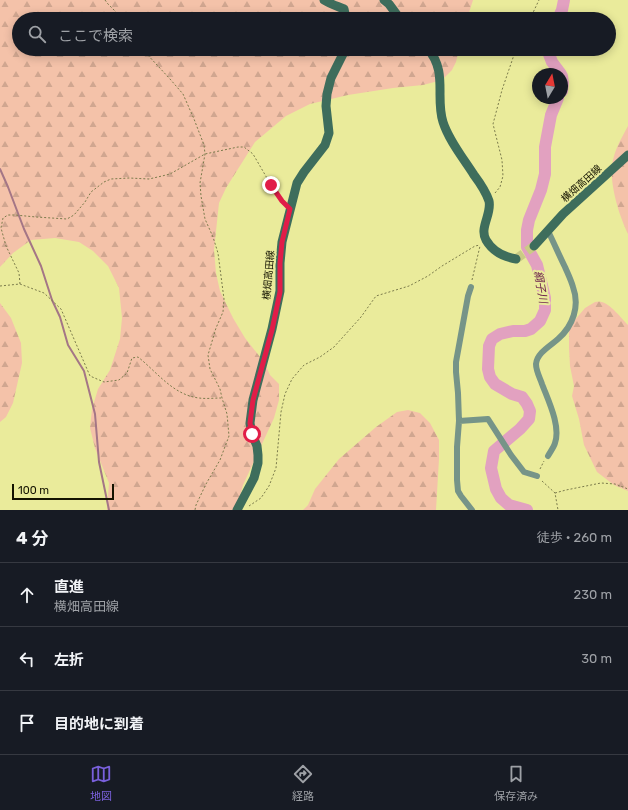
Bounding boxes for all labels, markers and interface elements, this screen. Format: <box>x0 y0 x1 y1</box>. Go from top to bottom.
search box <box>12 12 616 56</box>
icon: search <box>26 23 48 45</box>
text: ここで検索 <box>58 27 133 45</box>
north arrow <box>532 68 568 104</box>
street label: 横畑高田線 <box>559 163 604 205</box>
route end <box>262 176 280 194</box>
street label: 横畑高田線 <box>261 250 277 301</box>
water label: 綱子川 <box>531 270 550 305</box>
route start <box>243 425 261 443</box>
scale bar <box>12 482 114 501</box>
text: 100 m <box>18 484 49 497</box>
text: 4 分 <box>16 528 48 548</box>
text: 徒歩 · 260 m <box>537 530 612 545</box>
text: 直進 <box>54 578 84 596</box>
icon: ahead <box>16 584 38 606</box>
text: 230 m <box>574 587 612 602</box>
text: 横畑高田線 <box>54 599 119 614</box>
icon: left <box>16 648 38 670</box>
text: 左折 <box>54 651 84 669</box>
text: 30 m <box>581 651 612 666</box>
icon: arrive <box>16 712 38 734</box>
text: 目的地に到着 <box>54 715 144 733</box>
tab: 地図 <box>90 763 112 803</box>
tab: 経路 <box>292 763 314 803</box>
tab: 保存済み <box>494 763 538 803</box>

